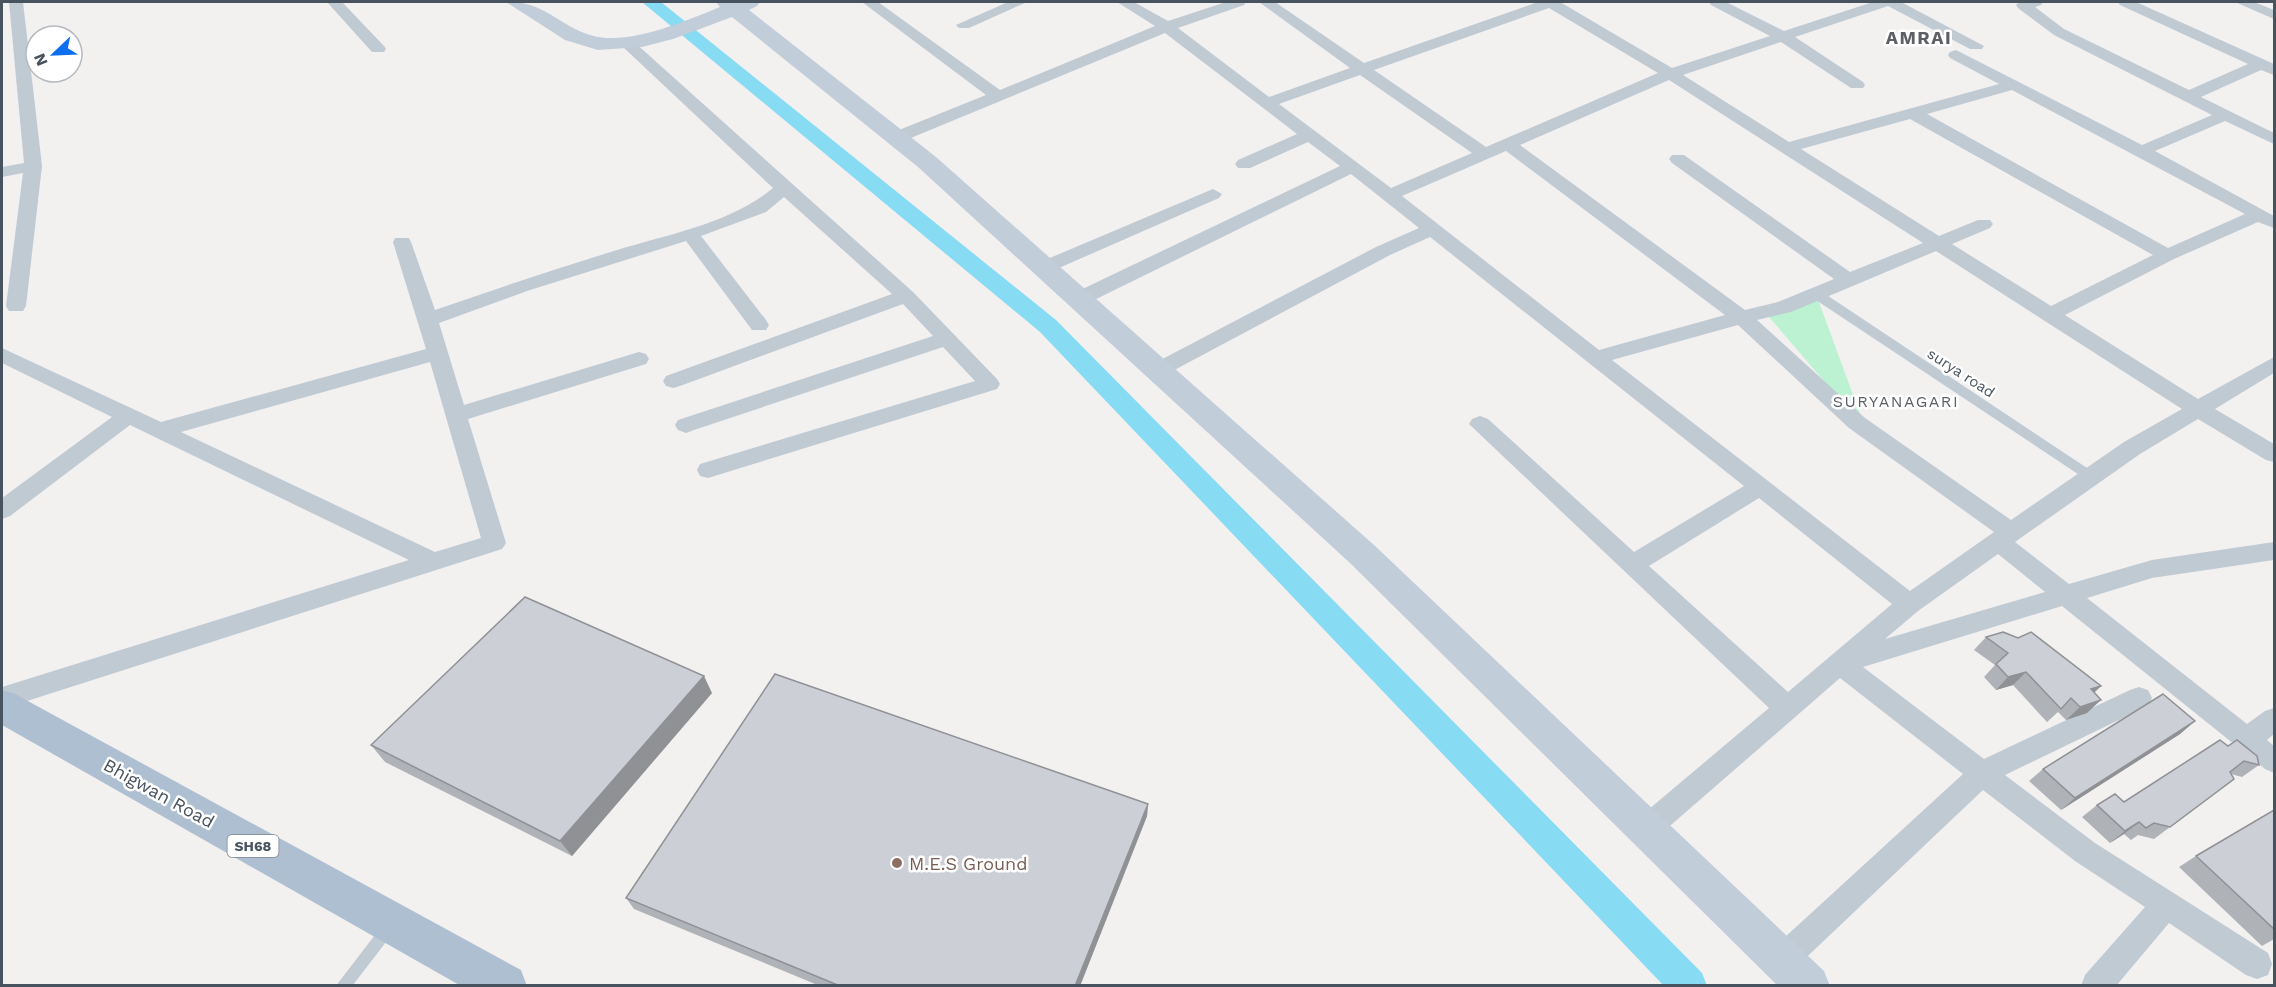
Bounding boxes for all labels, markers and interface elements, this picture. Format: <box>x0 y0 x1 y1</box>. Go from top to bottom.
north arrow <box>24 24 84 84</box>
district label: AMRAI <box>1886 27 1952 48</box>
text: N <box>30 50 52 69</box>
street label: surya road <box>1924 345 1998 401</box>
district label: SURYANAGARI <box>1833 392 1959 411</box>
street label: Bhigwan Road <box>100 754 218 832</box>
road number: SH68 <box>228 835 278 857</box>
place label: M.E.S Ground <box>909 853 1028 874</box>
marker: M.E.S Ground <box>890 856 904 870</box>

